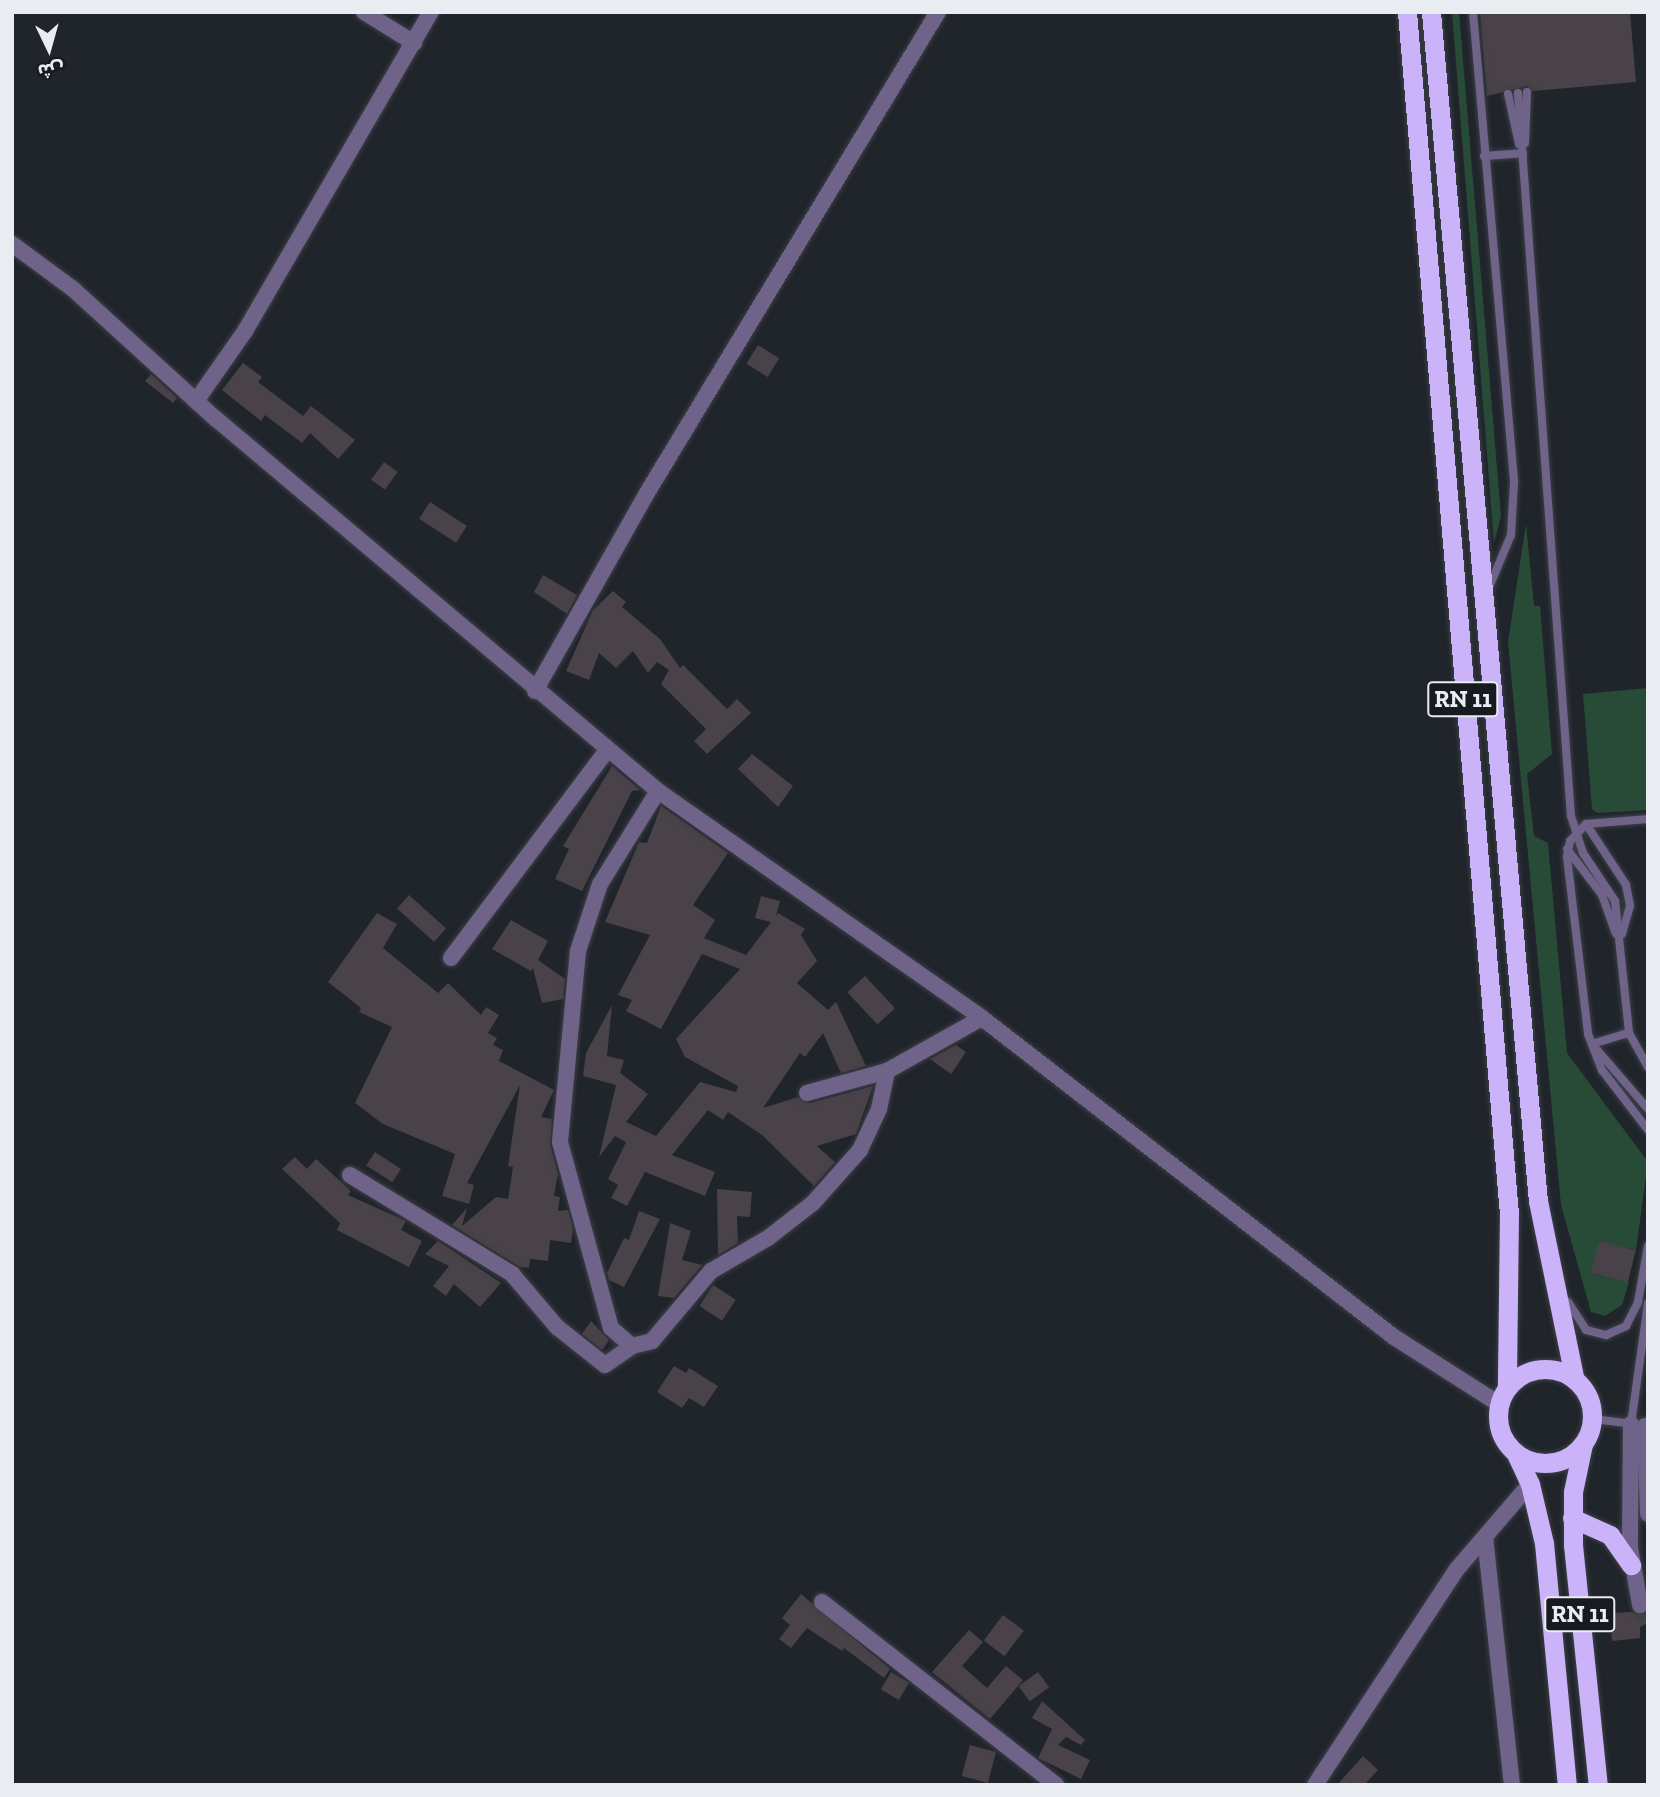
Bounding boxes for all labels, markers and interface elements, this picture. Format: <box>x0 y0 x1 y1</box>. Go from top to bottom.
north arrow <box>14 14 84 84</box>
text: ش <box>37 58 65 83</box>
road number: RN 11 <box>1426 678 1500 720</box>
road number: RN 11 <box>1543 1594 1617 1634</box>

